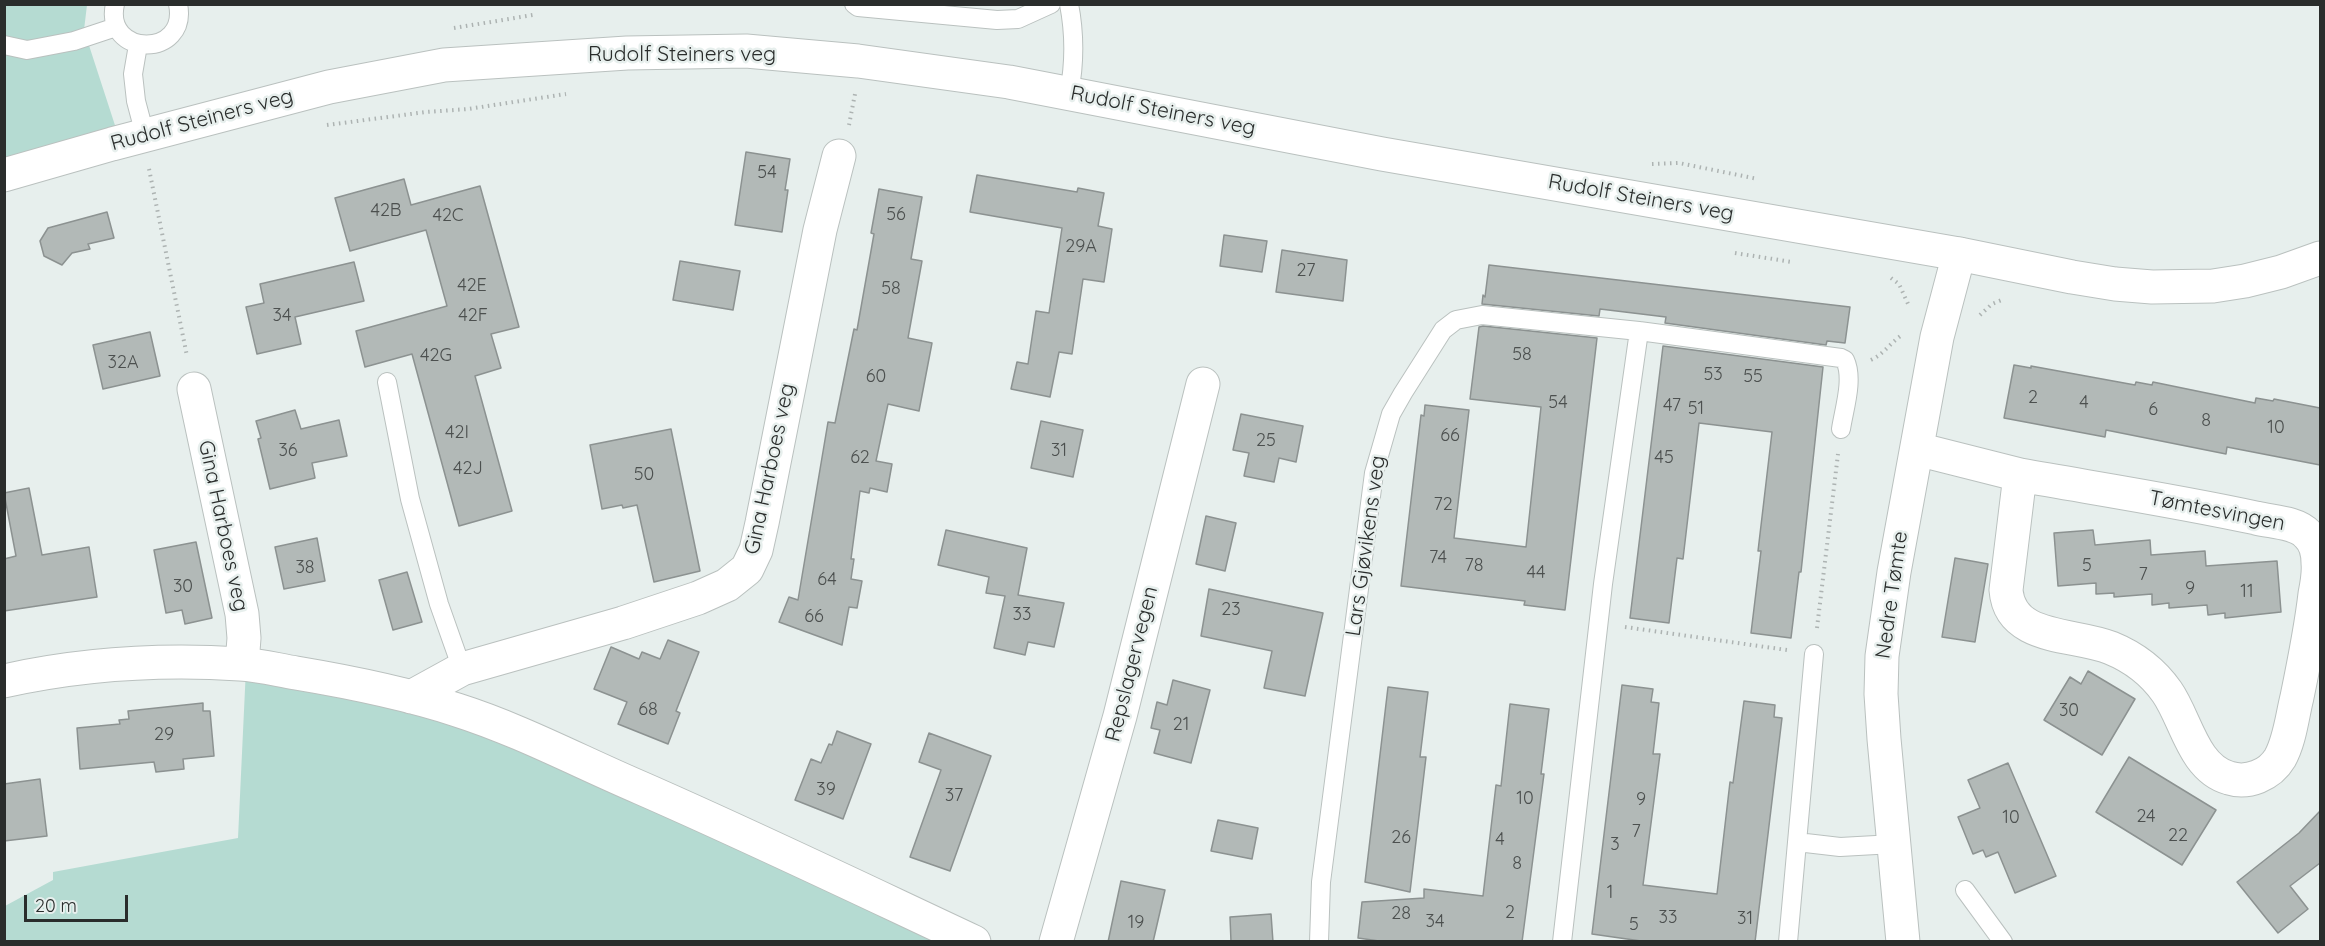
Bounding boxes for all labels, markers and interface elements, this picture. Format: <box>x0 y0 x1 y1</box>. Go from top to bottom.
street label: Rudolf Steiners veg <box>588 42 776 68</box>
street label: Rudolf Steiners veg <box>1068 81 1258 141</box>
street label: Rudolf Steiners veg <box>108 83 296 157</box>
house number: 54 <box>757 162 777 184</box>
street label: Rudolf Steiners veg <box>1546 169 1736 227</box>
house number: 42B <box>370 200 402 222</box>
house number: 56 <box>886 204 906 226</box>
house number: 42C <box>432 205 464 227</box>
house number: 29A <box>1065 236 1097 258</box>
house number: 27 <box>1297 260 1315 282</box>
house number: 42E <box>457 275 487 297</box>
house number: 58 <box>881 278 901 300</box>
house number: 34 <box>273 305 291 327</box>
house number: 42F <box>458 305 488 327</box>
house number: 58 <box>1512 344 1532 366</box>
house number: 42G <box>420 345 452 367</box>
house number: 32A <box>107 352 139 374</box>
house number: 53 <box>1703 364 1723 386</box>
house number: 60 <box>866 366 886 388</box>
house number: 55 <box>1743 366 1763 388</box>
street label: Gina Harboes veg <box>740 381 800 557</box>
house number: 2 <box>2028 387 2038 409</box>
house number: 54 <box>1548 392 1568 414</box>
house number: 4 <box>2079 392 2089 414</box>
house number: 47 <box>1663 395 1681 417</box>
house number: 51 <box>1688 398 1704 420</box>
house number: 6 <box>2148 399 2158 421</box>
house number: 8 <box>2201 410 2211 432</box>
house number: 10 <box>2267 417 2285 439</box>
house number: 42I <box>445 422 469 444</box>
house number: 66 <box>1440 425 1460 447</box>
house number: 25 <box>1256 430 1276 452</box>
street label: Gina Harboes veg <box>193 438 253 614</box>
house number: 36 <box>278 440 298 462</box>
house number: 31 <box>1051 440 1067 462</box>
house number: 62 <box>850 447 870 469</box>
house number: 45 <box>1654 447 1674 469</box>
street label: Lars Gjøvikens veg <box>1341 454 1391 638</box>
house number: 42J <box>453 458 483 480</box>
house number: 50 <box>634 464 654 486</box>
street label: Tømtesvingen <box>2147 485 2287 537</box>
house number: 72 <box>1433 494 1453 516</box>
street label: Nedre Tømte <box>1871 530 1913 660</box>
house number: 74 <box>1429 547 1447 569</box>
house number: 78 <box>1465 555 1483 577</box>
house number: 5 <box>2082 555 2092 577</box>
house number: 38 <box>295 557 315 579</box>
house number: 44 <box>1527 562 1545 584</box>
house number: 7 <box>2138 564 2148 586</box>
house number: 64 <box>817 569 837 591</box>
house number: 30 <box>173 576 193 598</box>
house number: 9 <box>2185 578 2195 600</box>
house number: 11 <box>2240 581 2254 603</box>
street label: Repslagervegen <box>1101 584 1163 744</box>
house number: 23 <box>1221 599 1241 621</box>
house number: 33 <box>1013 604 1031 626</box>
house number: 66 <box>804 606 824 628</box>
house number: 68 <box>638 699 658 721</box>
house number: 30 <box>2059 700 2079 722</box>
house number: 21 <box>1173 714 1189 736</box>
house number: 29 <box>154 724 174 746</box>
house number: 39 <box>816 779 836 801</box>
house number: 37 <box>945 785 963 807</box>
house number: 10 <box>1516 788 1534 810</box>
house number: 9 <box>1636 789 1646 811</box>
house number: 24 <box>2136 806 2156 828</box>
house number: 10 <box>2002 807 2020 829</box>
house number: 7 <box>1631 821 1641 843</box>
house number: 22 <box>2168 825 2188 847</box>
house number: 26 <box>1391 827 1411 849</box>
house number: 4 <box>1495 829 1505 851</box>
house number: 3 <box>1610 834 1620 856</box>
house number: 8 <box>1512 853 1522 875</box>
house number: 1 <box>1607 882 1613 904</box>
scale bar <box>27 883 130 921</box>
text: 20 m <box>35 894 77 917</box>
house number: 2 <box>1505 902 1515 924</box>
house number: 28 <box>1391 903 1411 925</box>
house number: 33 <box>1659 907 1677 929</box>
house number: 31 <box>1737 908 1753 930</box>
house number: 34 <box>1426 911 1444 933</box>
house number: 19 <box>1128 912 1144 934</box>
house number: 5 <box>1629 914 1639 936</box>

